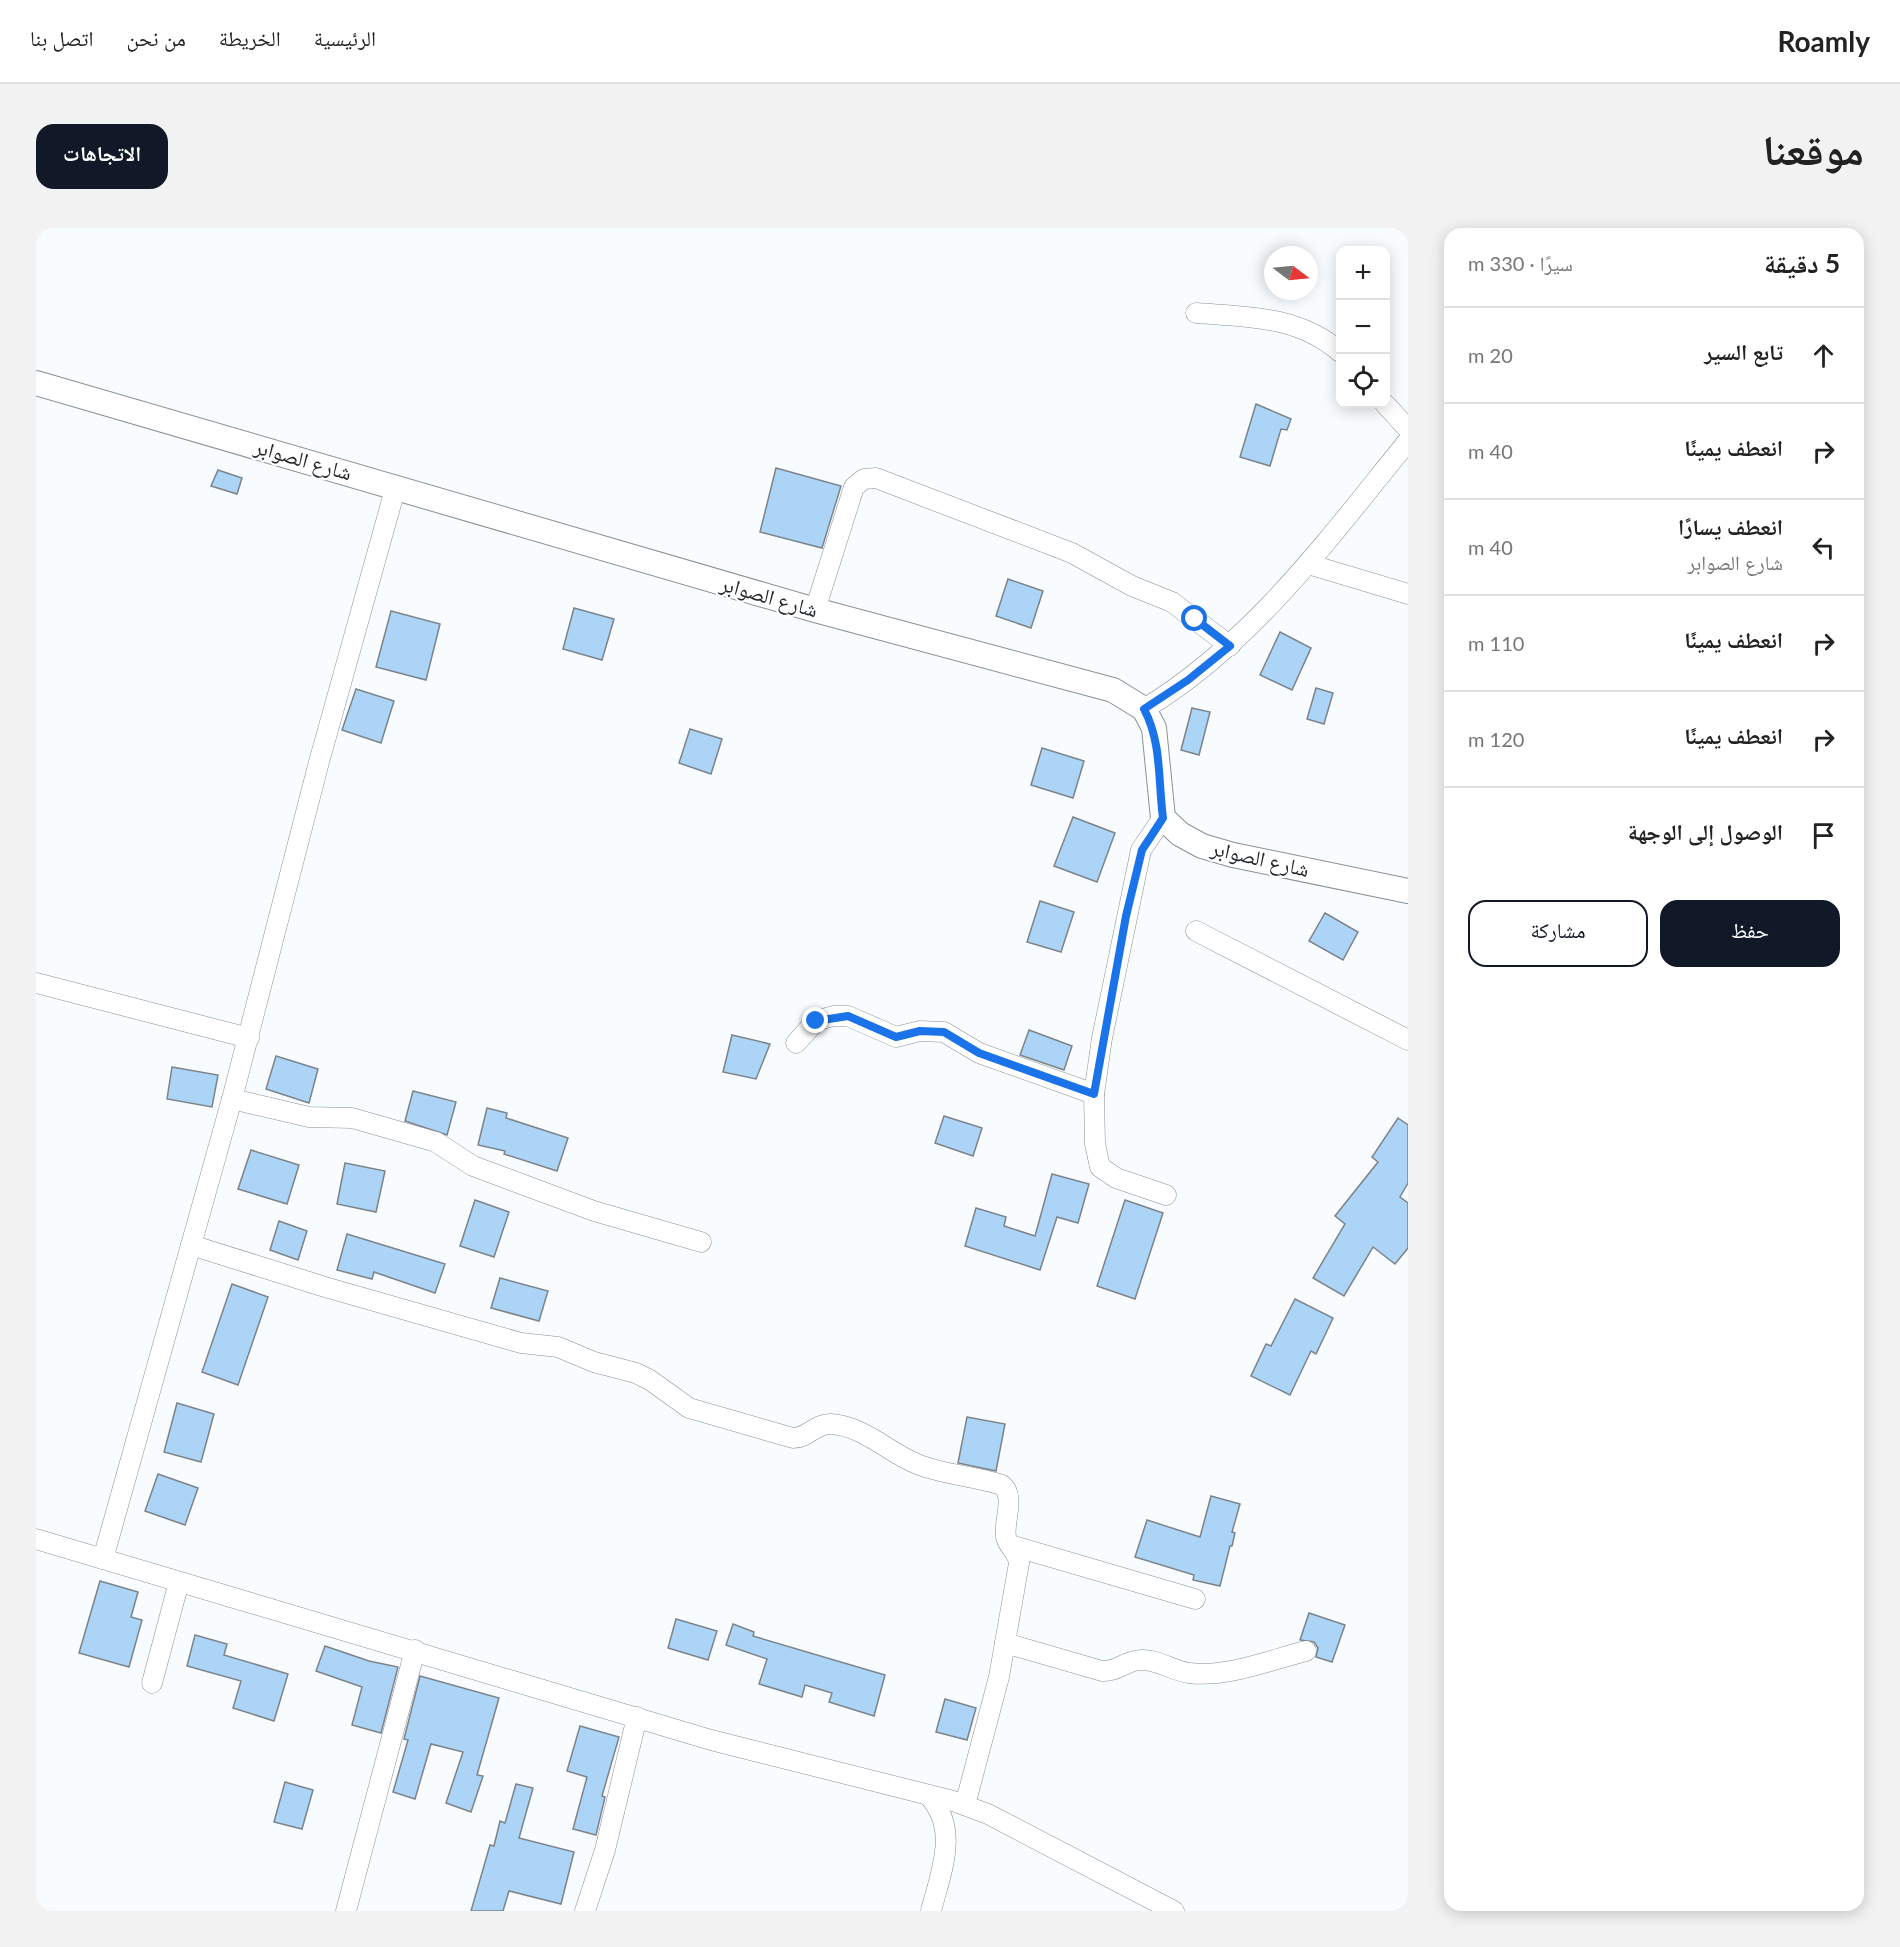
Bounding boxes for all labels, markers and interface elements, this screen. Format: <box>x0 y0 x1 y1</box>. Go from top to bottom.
text: Roamly <box>1777 24 1870 58</box>
text: اتصل بنا <box>30 25 94 50</box>
text: من نحن <box>127 25 186 50</box>
text: الخريطة <box>219 25 281 50</box>
text: الرئيسية <box>314 25 376 50</box>
button: الاتجاهات <box>36 124 168 189</box>
text: موقعنا <box>1763 124 1864 174</box>
north arrow <box>1264 246 1318 300</box>
map controls <box>1336 246 1390 408</box>
button: + <box>1336 246 1390 300</box>
text: 5 دقيقة <box>1764 247 1840 279</box>
text: سيرًا · 330 m <box>1468 251 1573 275</box>
button: − <box>1336 300 1390 354</box>
text: تابع السير <box>1704 338 1783 365</box>
icon: ahead <box>1807 339 1840 372</box>
text: 20 m <box>1468 343 1513 367</box>
button: locate <box>1336 354 1390 408</box>
street label: شارع الصوابر <box>250 432 355 486</box>
text: انعطف يمينًا <box>1684 434 1783 461</box>
icon: right <box>1807 435 1840 468</box>
text: 40 m <box>1468 439 1513 463</box>
text: انعطف يسارًا <box>1678 513 1783 540</box>
icon: left <box>1807 531 1840 564</box>
text: 40 m <box>1468 535 1513 559</box>
text: شارع الصوابر <box>1688 550 1783 574</box>
street label: شارع الصوابر <box>716 569 821 623</box>
route start <box>1181 605 1207 631</box>
text: انعطف يمينًا <box>1684 626 1783 653</box>
icon: right <box>1807 627 1840 660</box>
text: 110 m <box>1468 631 1524 655</box>
text: انعطف يمينًا <box>1684 722 1783 749</box>
icon: right <box>1807 723 1840 756</box>
text: 120 m <box>1468 727 1524 751</box>
text: الوصول إلى الوجهة <box>1628 818 1783 845</box>
icon: arrive <box>1807 819 1840 852</box>
street label: شارع الصوابر <box>1207 834 1312 883</box>
button: مشاركة <box>1468 900 1648 967</box>
button: حفظ <box>1660 900 1840 967</box>
route end <box>802 1007 828 1033</box>

